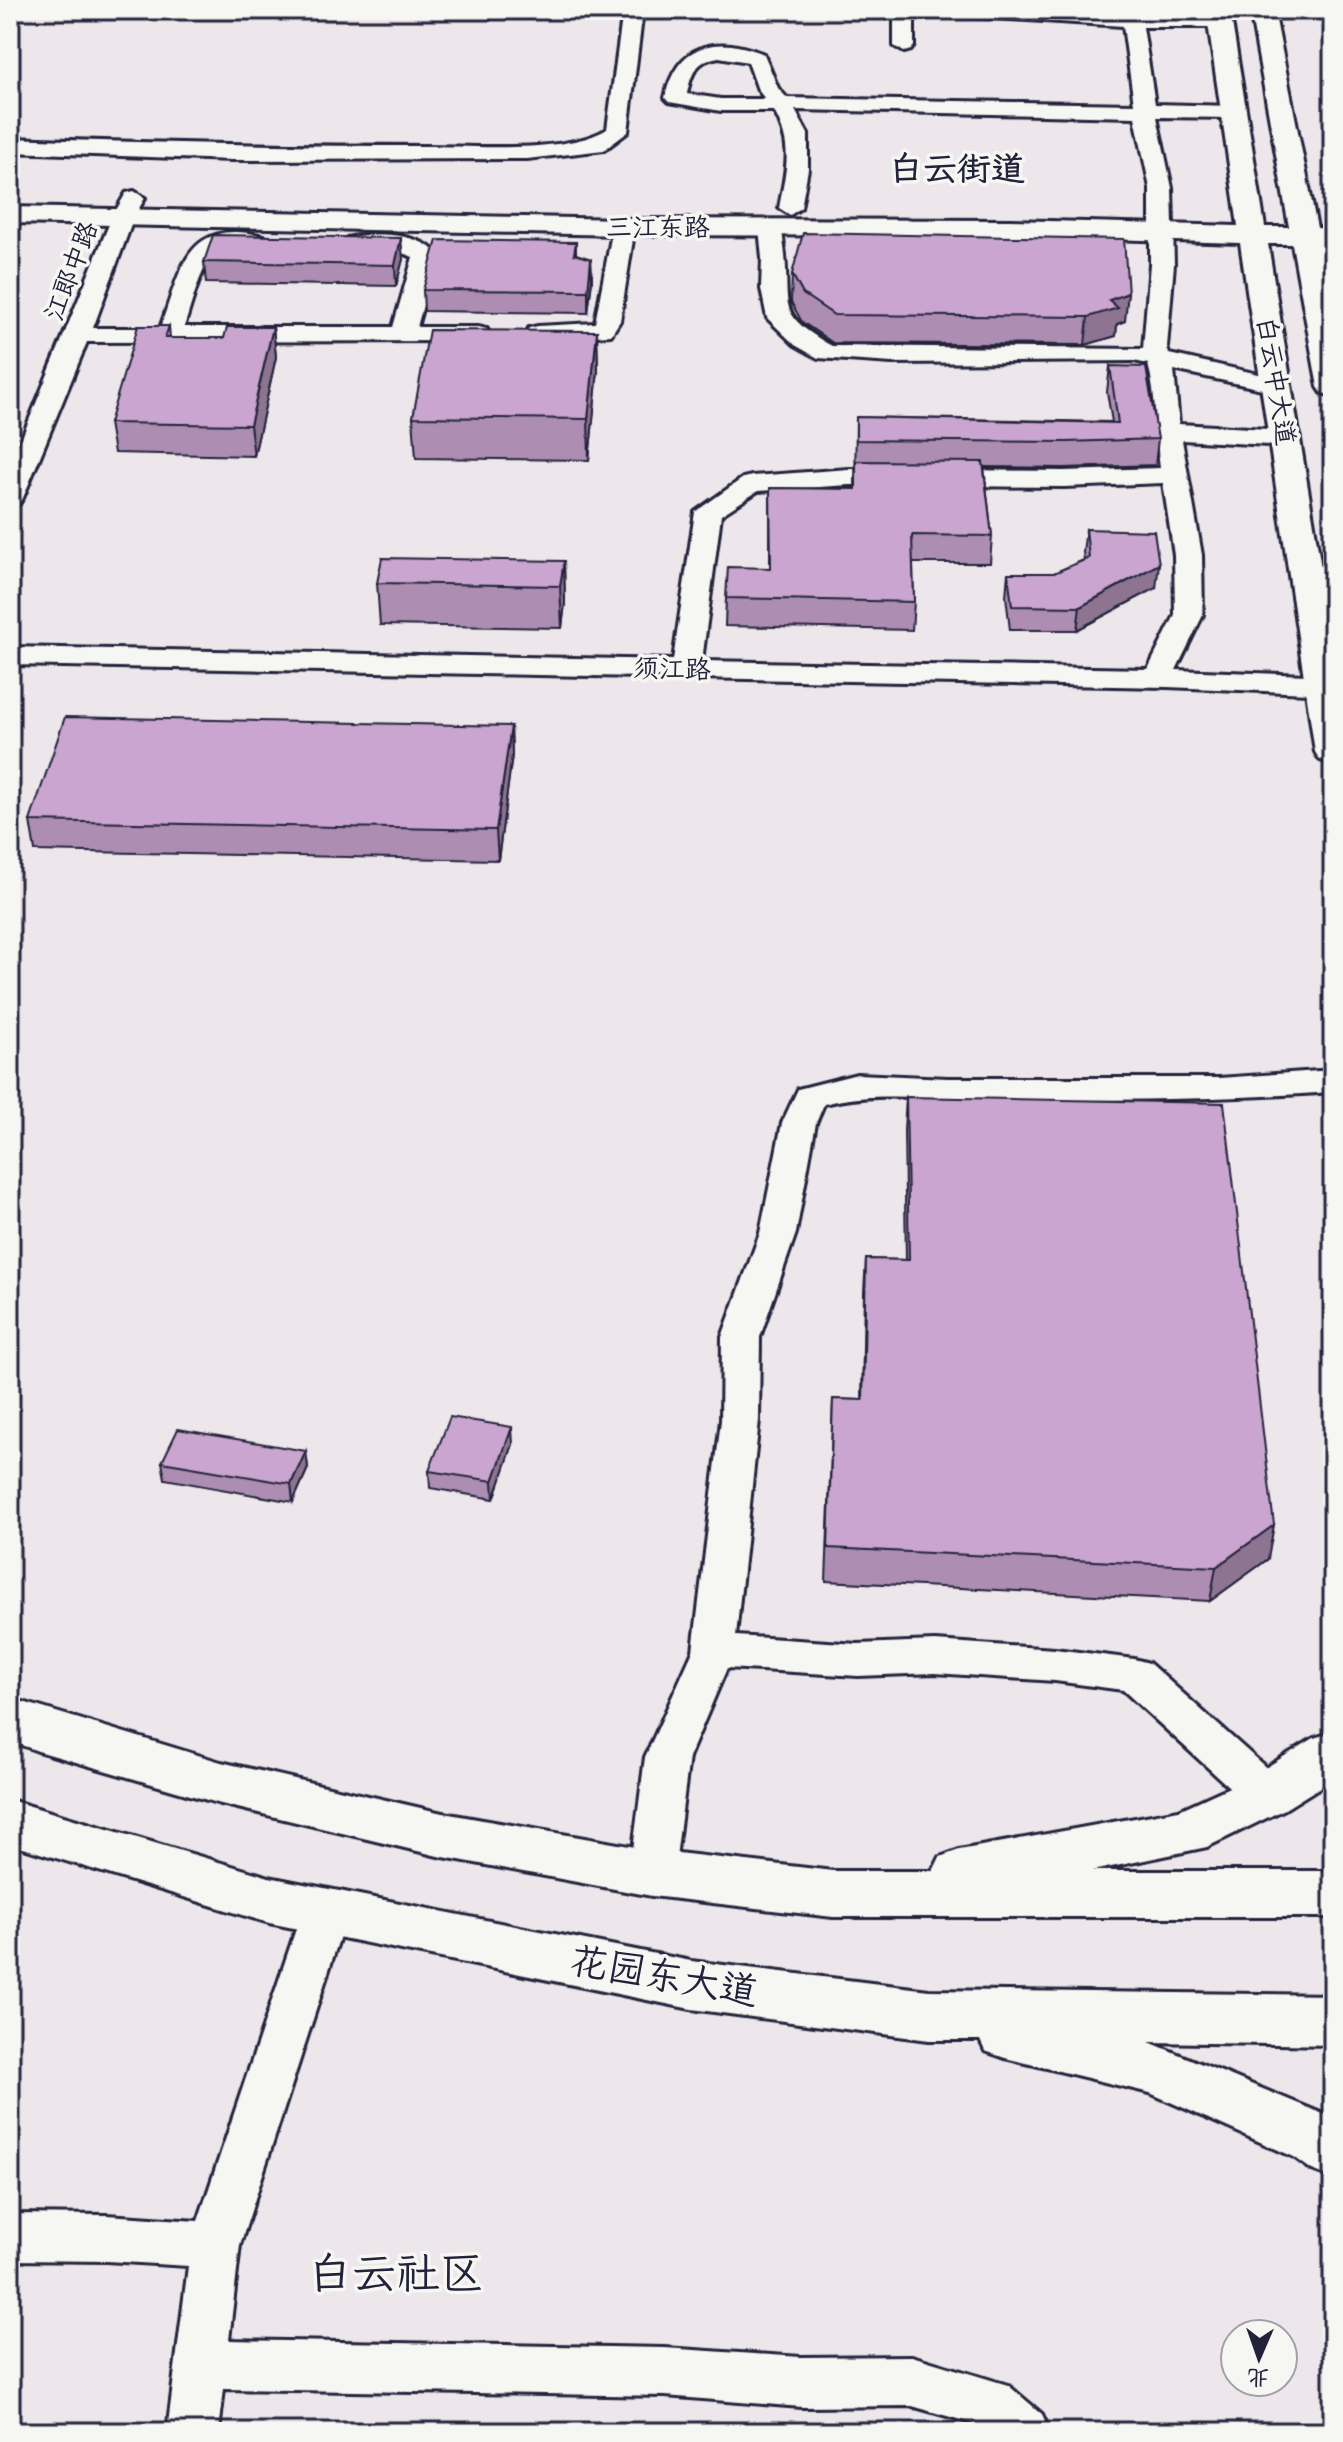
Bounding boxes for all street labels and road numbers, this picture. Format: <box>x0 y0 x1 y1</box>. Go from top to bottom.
street label: 三江东路 <box>606 211 710 244</box>
street label: 江郎中路 <box>37 217 105 325</box>
street label: 白云中大道 <box>1250 314 1302 448</box>
street label: 须江路 <box>633 652 711 686</box>
street label: 花园东大道 <box>566 1936 762 2016</box>

